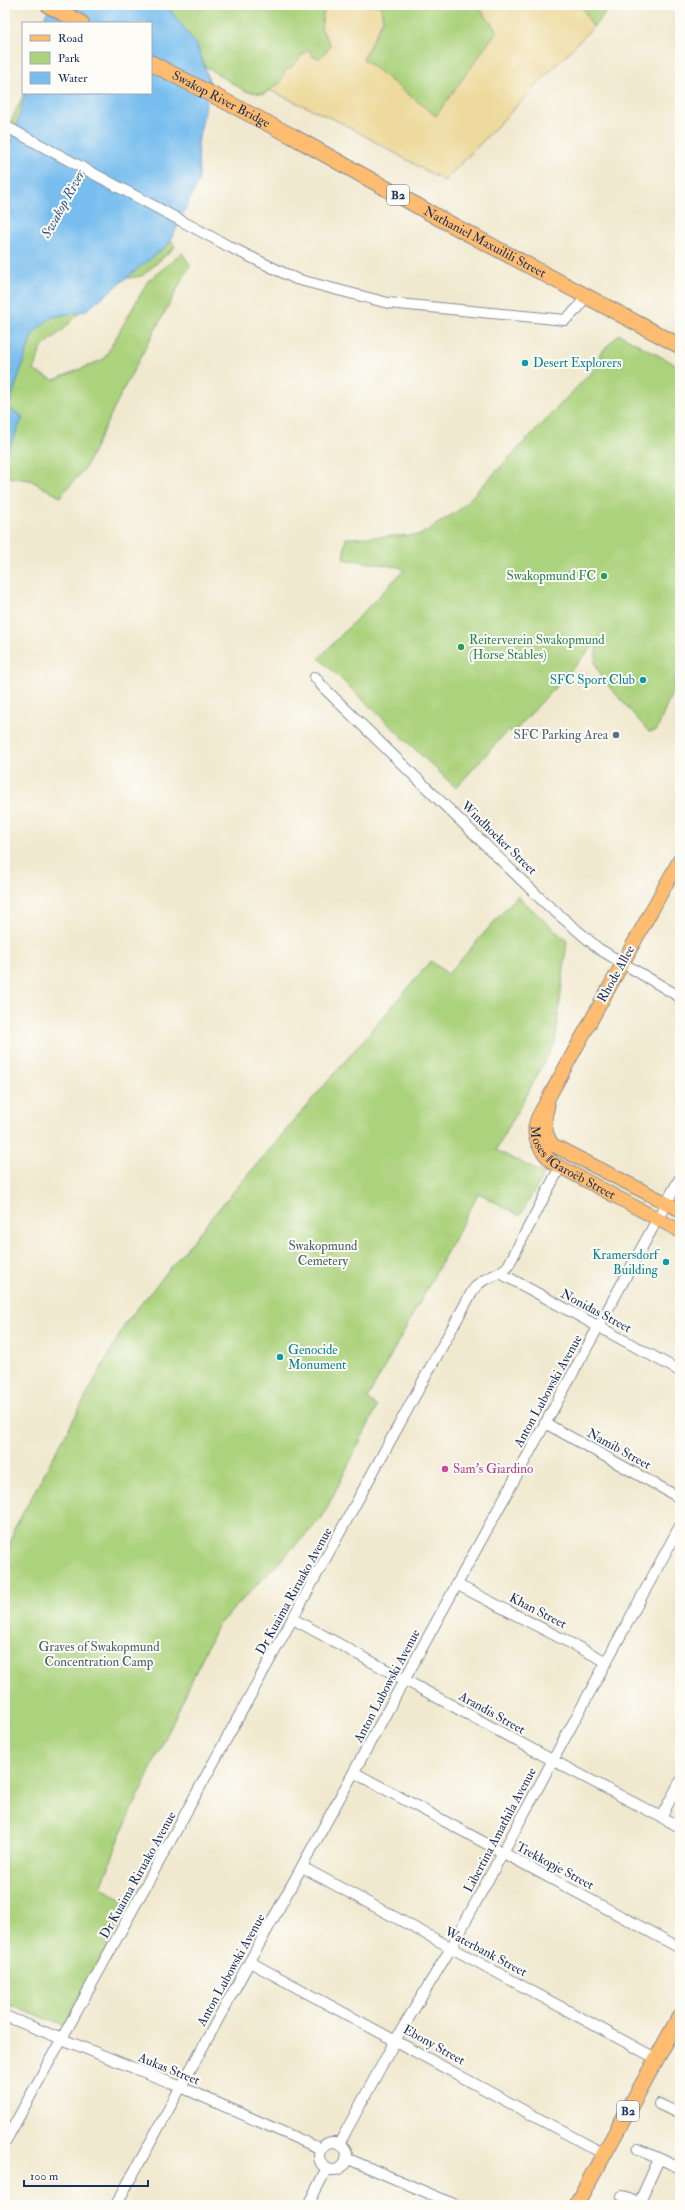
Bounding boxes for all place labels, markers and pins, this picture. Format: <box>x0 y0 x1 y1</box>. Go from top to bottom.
place label: Desert Explorers <box>533 355 622 372</box>
marker: Desert Explorers <box>520 358 530 368</box>
place label: Swakopmund FC <box>507 568 596 585</box>
marker: Swakopmund FC <box>599 571 609 581</box>
place label: Reiterverein Swakopmund (Horse Stables) <box>469 632 605 663</box>
marker: Reiterverein Swakopmund (Horse Stables) <box>456 642 466 652</box>
place label: SFC Sport Club <box>550 672 635 689</box>
marker: SFC Sport Club <box>638 675 648 685</box>
place label: SFC Parking Area <box>514 727 609 743</box>
marker: SFC Parking Area <box>611 730 621 740</box>
place label: Kramersdorf Building <box>592 1247 660 1278</box>
marker: Kramersdorf Building <box>661 1257 671 1267</box>
place label: Genocide Monument <box>288 1342 346 1373</box>
marker: Genocide Monument <box>275 1352 285 1362</box>
place label: Sam's Giardino <box>453 1461 533 1477</box>
marker: Sam's Giardino <box>440 1464 450 1474</box>

